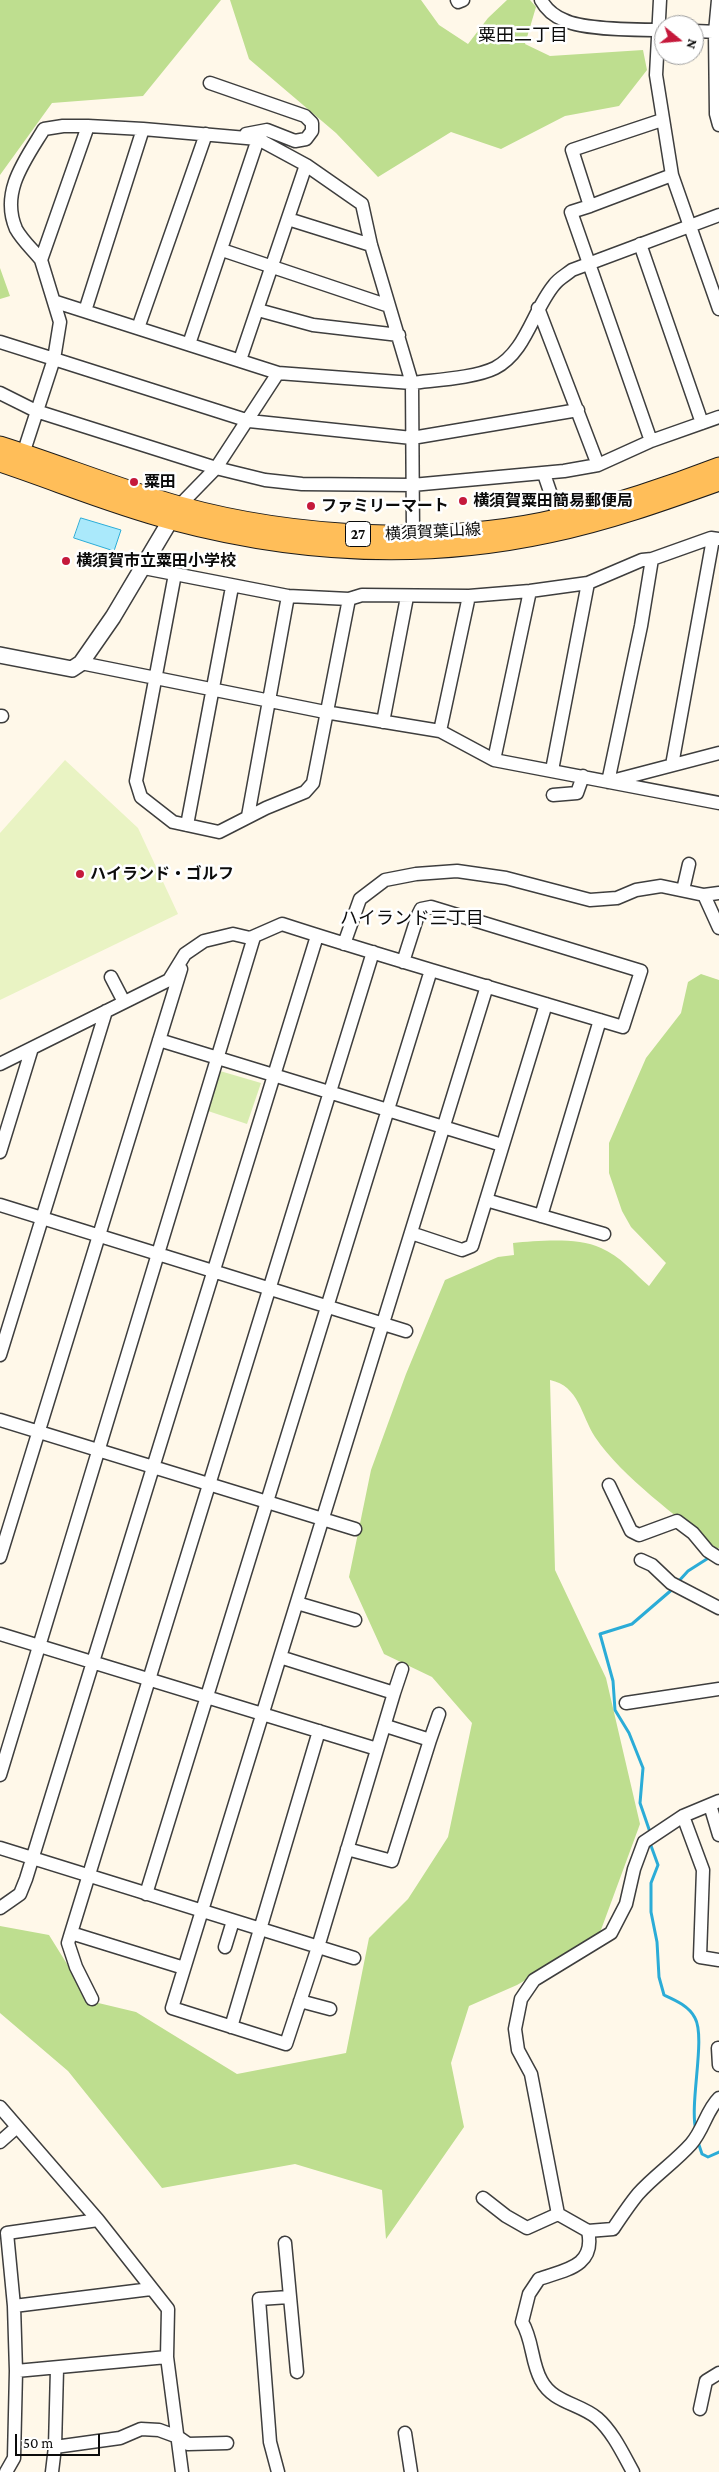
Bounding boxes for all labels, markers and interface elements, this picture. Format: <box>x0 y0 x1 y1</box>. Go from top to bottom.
north arrow <box>654 15 704 65</box>
district label: 粟田二丁目 <box>478 24 568 46</box>
text: N <box>683 37 701 51</box>
place label: 粟田 <box>144 472 176 492</box>
marker: 粟田 <box>128 476 140 488</box>
place label: 横須賀粟田簡易郵便局 <box>473 491 633 511</box>
marker: 横須賀粟田簡易郵便局 <box>457 495 469 507</box>
place label: ファミリーマート <box>321 496 449 516</box>
marker: ファミリーマート <box>305 500 317 512</box>
street label: 横須賀葉山線 <box>385 520 481 544</box>
road number: 27 <box>346 522 370 546</box>
place label: 横須賀市立粟田小学校 <box>76 551 236 571</box>
marker: 横須賀市立粟田小学校 <box>60 555 72 567</box>
place label: ハイランド・ゴルフ <box>90 864 234 884</box>
marker: ハイランド・ゴルフ <box>74 868 86 880</box>
district label: ハイランド三丁目 <box>340 907 484 929</box>
scale bar <box>18 2424 102 2456</box>
text: 50 m <box>23 2435 53 2451</box>

